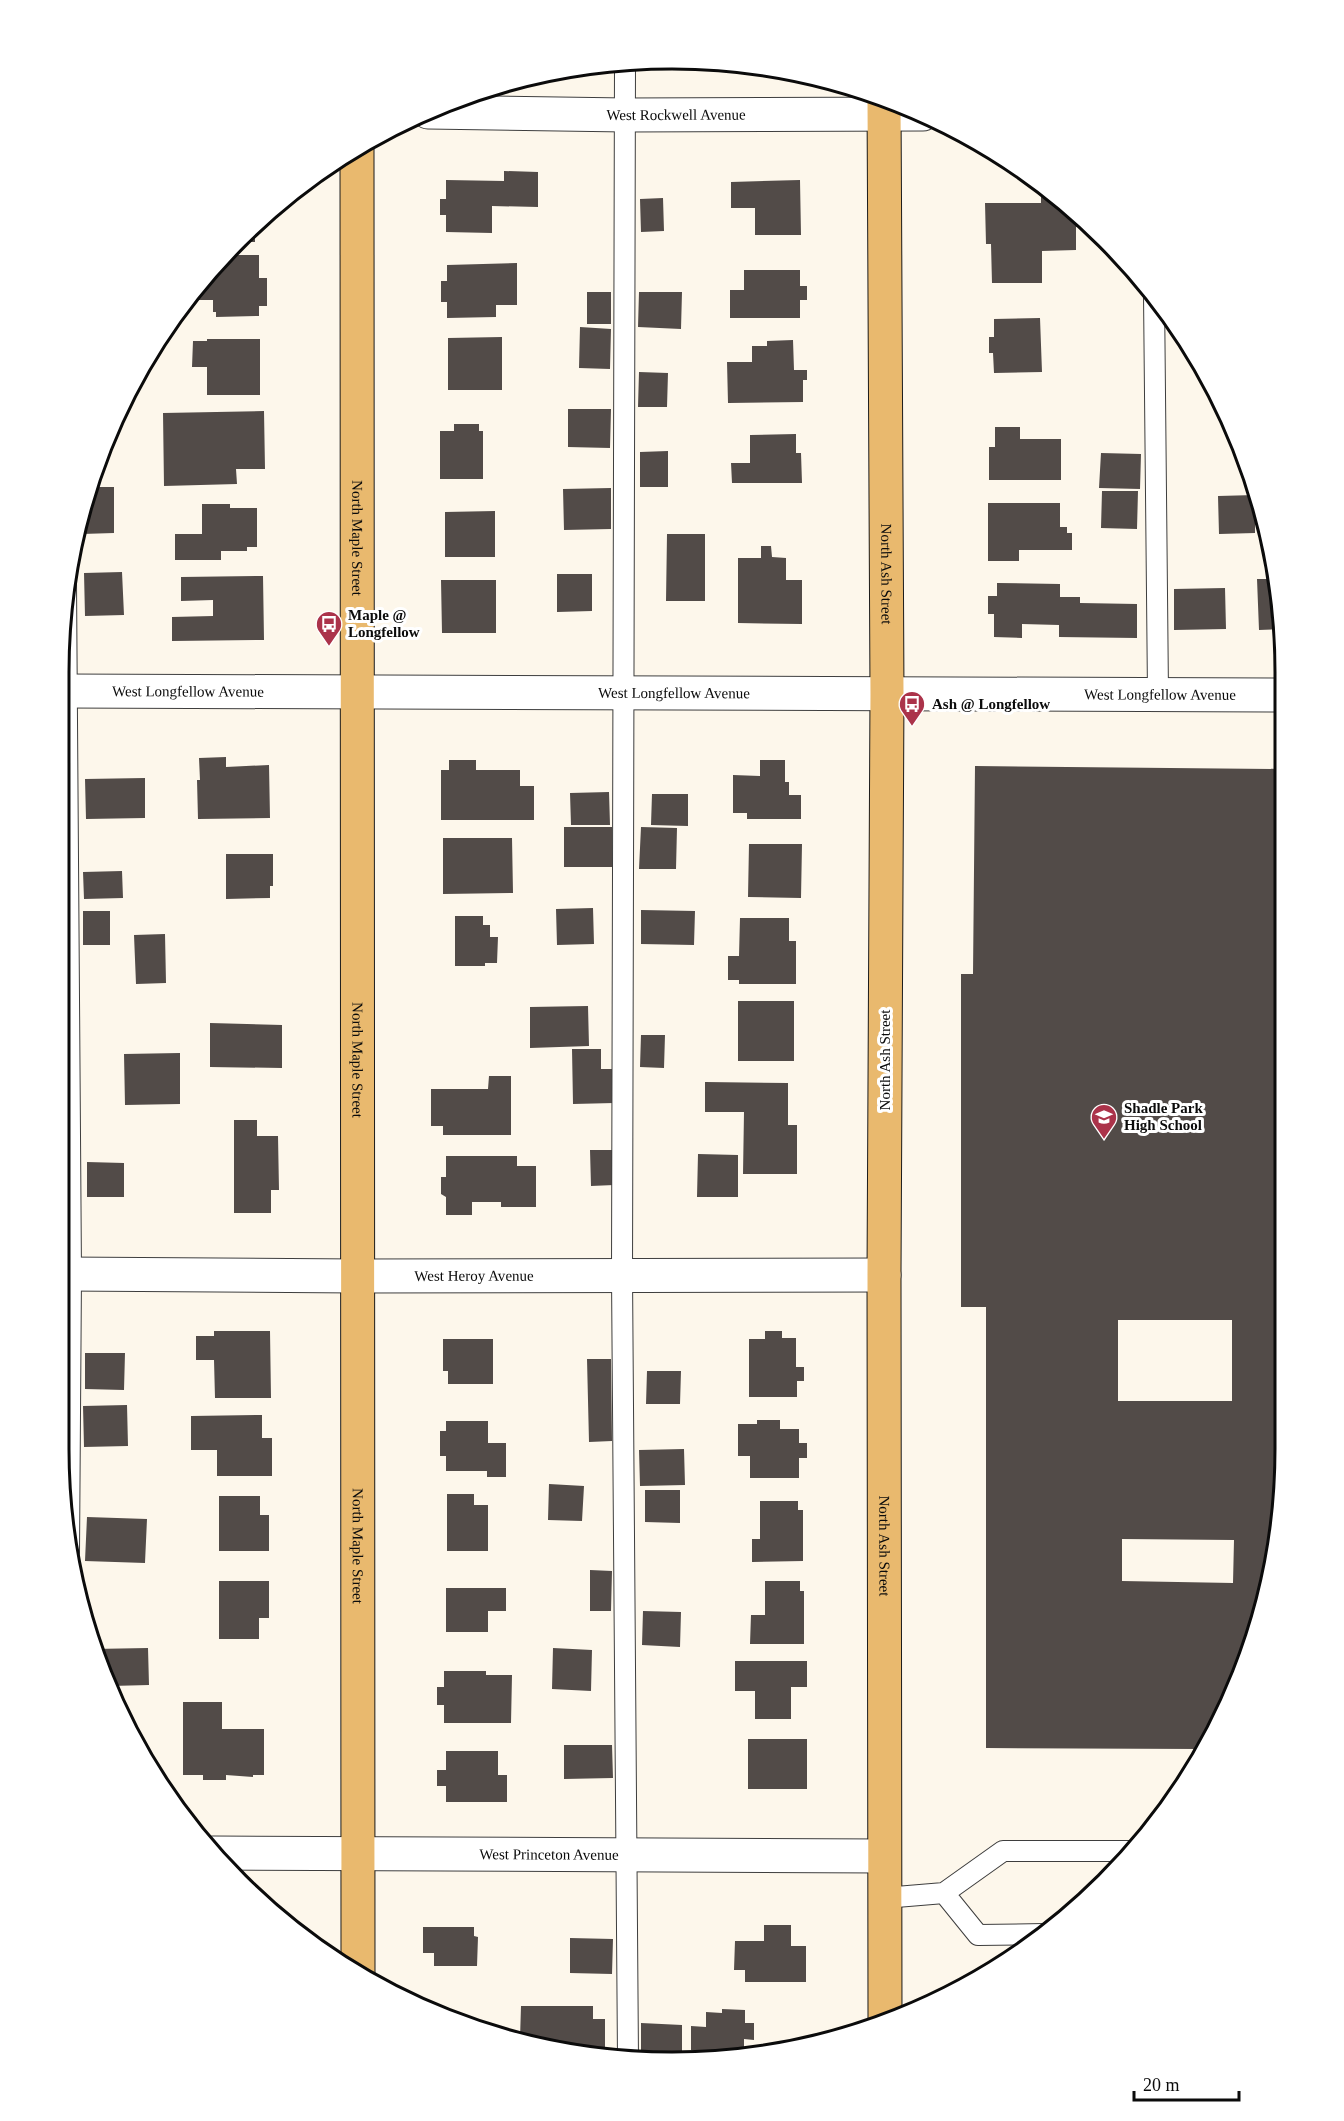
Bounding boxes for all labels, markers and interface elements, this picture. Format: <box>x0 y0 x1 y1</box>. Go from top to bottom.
street label: West Rockwell Avenue <box>606 107 746 123</box>
street label: North Maple Street <box>349 480 365 597</box>
street label: North Ash Street <box>878 523 895 625</box>
place label: Maple @ Longfellow <box>348 607 420 640</box>
bus stop icon: Maple @ Longfellow <box>314 609 344 647</box>
street label: West Longfellow Avenue <box>112 683 264 700</box>
street label: West Longfellow Avenue <box>598 685 750 701</box>
street label: West Longfellow Avenue <box>1084 686 1236 703</box>
bus stop icon: Ash @ Longfellow <box>897 689 927 727</box>
place label: Ash @ Longfellow <box>932 696 1050 712</box>
street label: North Maple Street <box>349 1002 366 1119</box>
street label: North Ash Street <box>877 1009 893 1110</box>
place label: Shadle Park High School <box>1124 1100 1203 1133</box>
school or university icon: Shadle Park High School <box>1089 1102 1119 1140</box>
street label: West Heroy Avenue <box>414 1268 534 1284</box>
street label: North Maple Street <box>350 1488 366 1605</box>
street label: North Ash Street <box>876 1496 892 1597</box>
street label: West Princeton Avenue <box>479 1846 619 1863</box>
scale bar <box>1134 2064 1239 2102</box>
text: 20 m <box>1143 2075 1180 2095</box>

